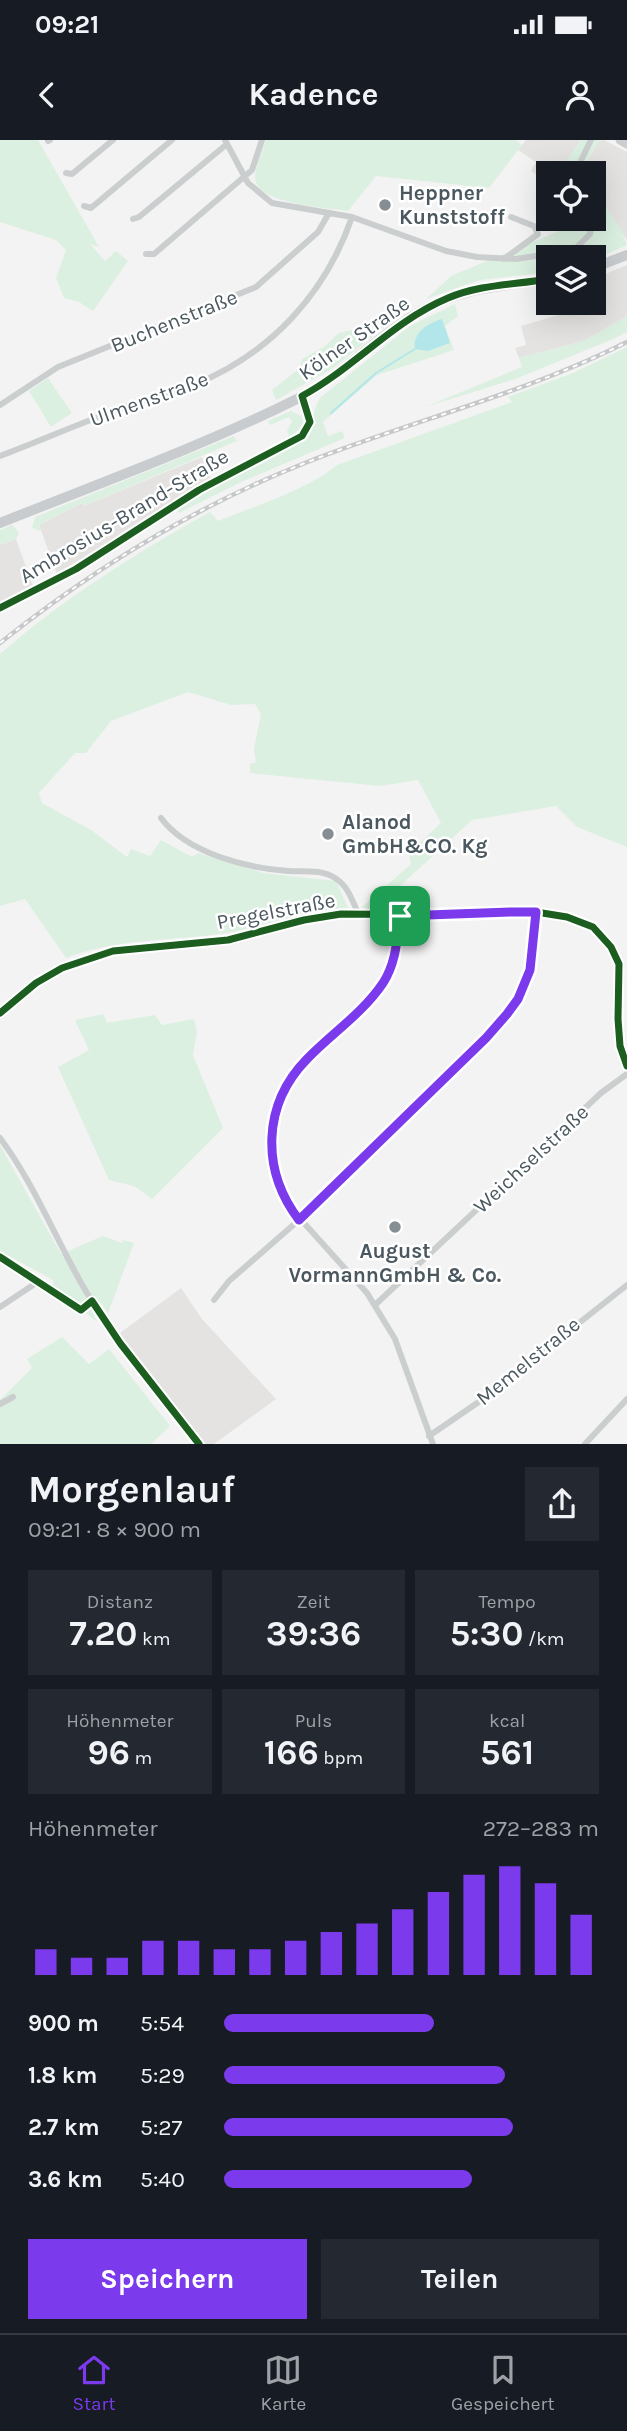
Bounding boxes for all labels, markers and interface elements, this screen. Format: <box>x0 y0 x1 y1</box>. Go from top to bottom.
text: 09:21 <box>35 9 99 40</box>
icon: back <box>28 76 66 114</box>
text: Kadence <box>248 76 379 113</box>
icon: person <box>561 76 599 114</box>
map controls <box>536 161 606 315</box>
button: locate <box>536 161 606 231</box>
place label: Heppner Kunststoff <box>399 181 505 229</box>
marker: Heppner Kunststoff <box>377 197 393 213</box>
button: layers <box>536 245 606 315</box>
street label: Buchenstraße <box>107 285 241 357</box>
street label: Kölner Straße <box>294 291 414 385</box>
street label: Ulmenstraße <box>86 366 212 432</box>
street label: Ambrosius-Brand-Straße <box>15 444 233 588</box>
place label: Alanod GmbH&CO. Kg <box>342 810 488 858</box>
marker: Alanod GmbH&CO. Kg <box>320 826 336 842</box>
pin <box>370 886 430 946</box>
street label: Pregelstraße <box>215 888 337 934</box>
icon: arrive <box>381 897 419 935</box>
street label: Weichselstraße <box>469 1100 593 1218</box>
marker: August VormannGmbH & Co. <box>387 1219 403 1235</box>
place label: August VormannGmbH & Co. <box>289 1239 501 1287</box>
street label: Memelstraße <box>471 1312 585 1410</box>
text: Morgenlauf <box>28 1467 235 1512</box>
button: share <box>525 1467 599 1541</box>
text: 09:21 · 8 × 900 m <box>28 1516 201 1543</box>
text: Distanz <box>87 1591 153 1613</box>
text: Zeit <box>297 1591 330 1613</box>
text: Tempo <box>479 1591 536 1613</box>
text: 7.20 <box>69 1613 137 1654</box>
text: 39:36 <box>266 1613 361 1654</box>
text: 5:30 <box>450 1613 523 1654</box>
text: km <box>137 1628 170 1650</box>
text: /km <box>523 1628 565 1650</box>
text: Höhenmeter <box>66 1710 173 1732</box>
text: Puls <box>295 1710 332 1732</box>
text: kcal <box>489 1710 525 1732</box>
text: 96 <box>87 1732 130 1773</box>
text: 166 <box>264 1732 319 1773</box>
text: 561 <box>480 1732 534 1773</box>
text: m <box>130 1747 152 1769</box>
text: bpm <box>319 1747 363 1769</box>
text: Höhenmeter <box>28 1815 158 1842</box>
text: 272–283 m <box>483 1815 599 1842</box>
text: 900 m <box>28 2010 99 2037</box>
text: 5:54 <box>140 2010 184 2037</box>
text: 1.8 km <box>28 2062 97 2089</box>
text: 5:29 <box>140 2062 185 2089</box>
text: 2.7 km <box>28 2114 100 2141</box>
text: 5:27 <box>140 2114 182 2141</box>
text: 3.6 km <box>28 2166 102 2193</box>
text: 5:40 <box>140 2166 185 2193</box>
button: Speichern <box>28 2239 307 2319</box>
button: Teilen <box>321 2239 599 2319</box>
tab: Start <box>72 2351 116 2415</box>
tab: Karte <box>260 2351 306 2415</box>
tab: Gespeichert <box>451 2351 555 2415</box>

